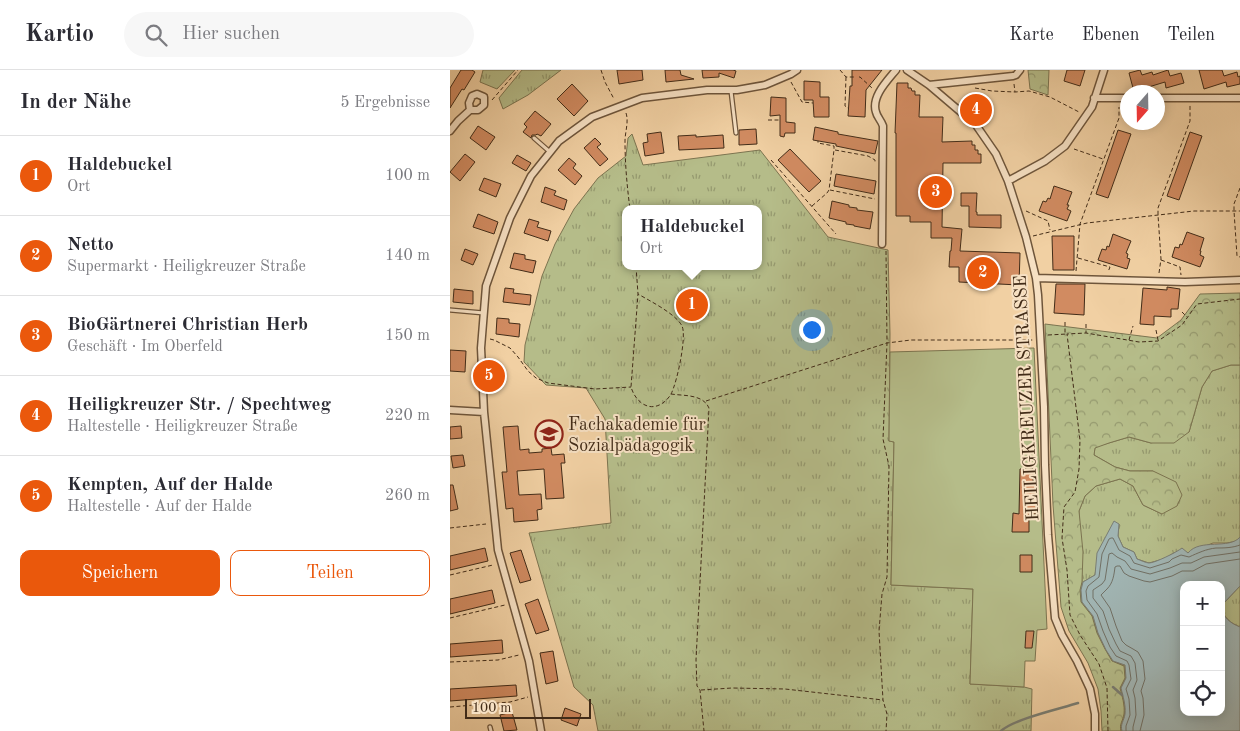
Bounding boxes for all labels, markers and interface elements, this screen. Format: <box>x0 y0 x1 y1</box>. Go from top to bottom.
search box <box>124 12 474 57</box>
icon: search <box>142 21 170 49</box>
text: Kartio <box>25 23 94 47</box>
text: Hier suchen <box>182 25 280 44</box>
text: Karte <box>1009 26 1054 44</box>
text: Ebenen <box>1082 26 1139 44</box>
text: Teilen <box>1167 26 1215 44</box>
north arrow <box>1120 85 1165 130</box>
pin: 4 <box>960 91 992 129</box>
text: In der Nähe <box>20 92 131 113</box>
text: 5 Ergebnisse <box>340 95 430 111</box>
text: Haldebuckel <box>67 156 172 175</box>
text: 1 <box>31 168 41 184</box>
text: 100 m <box>385 168 430 184</box>
pin: 3 <box>920 173 952 211</box>
text: Ort <box>67 179 90 195</box>
popup <box>622 205 762 270</box>
text: Haldebuckel <box>639 218 745 237</box>
text: Netto <box>67 236 114 255</box>
text: Ort <box>639 241 663 257</box>
text: 2 <box>31 248 41 264</box>
text: 140 m <box>385 248 430 264</box>
pin: 2 <box>967 254 999 292</box>
text: Supermarkt · Heiligkreuzer Straße <box>67 259 306 275</box>
street label: HEILIGKREUZER STRASSE <box>1012 275 1042 521</box>
pin: 1 <box>676 286 708 324</box>
text: BioGärtnerei Christian Herb <box>67 316 308 335</box>
your location <box>799 317 825 343</box>
text: 3 <box>31 328 41 344</box>
text: 150 m <box>385 328 430 344</box>
text: Geschäft · Im Oberfeld <box>67 339 223 355</box>
pin: 5 <box>473 357 505 395</box>
text: Heiligkreuzer Str. / Spechtweg <box>67 396 331 415</box>
text: 4 <box>31 408 41 424</box>
text: 220 m <box>385 408 430 424</box>
place label: Fachakademie für Sozialpädagogik <box>568 416 706 455</box>
text: Haltestelle · Heiligkreuzer Straße <box>67 419 298 435</box>
school or university icon: Fachakademie für Sozialpädagogik <box>534 419 564 449</box>
text: Kempten, Auf der Halde <box>67 476 273 495</box>
text: 5 <box>31 488 41 504</box>
text: 260 m <box>385 488 430 504</box>
text: Haltestelle · Auf der Halde <box>67 499 252 515</box>
button: Speichern <box>20 550 220 596</box>
button: Teilen <box>230 550 430 596</box>
map controls <box>1180 581 1225 716</box>
button: + <box>1180 581 1225 626</box>
button: − <box>1180 626 1225 671</box>
button: locate <box>1180 671 1225 716</box>
scale bar <box>465 696 591 719</box>
text: 100 m <box>472 701 511 715</box>

